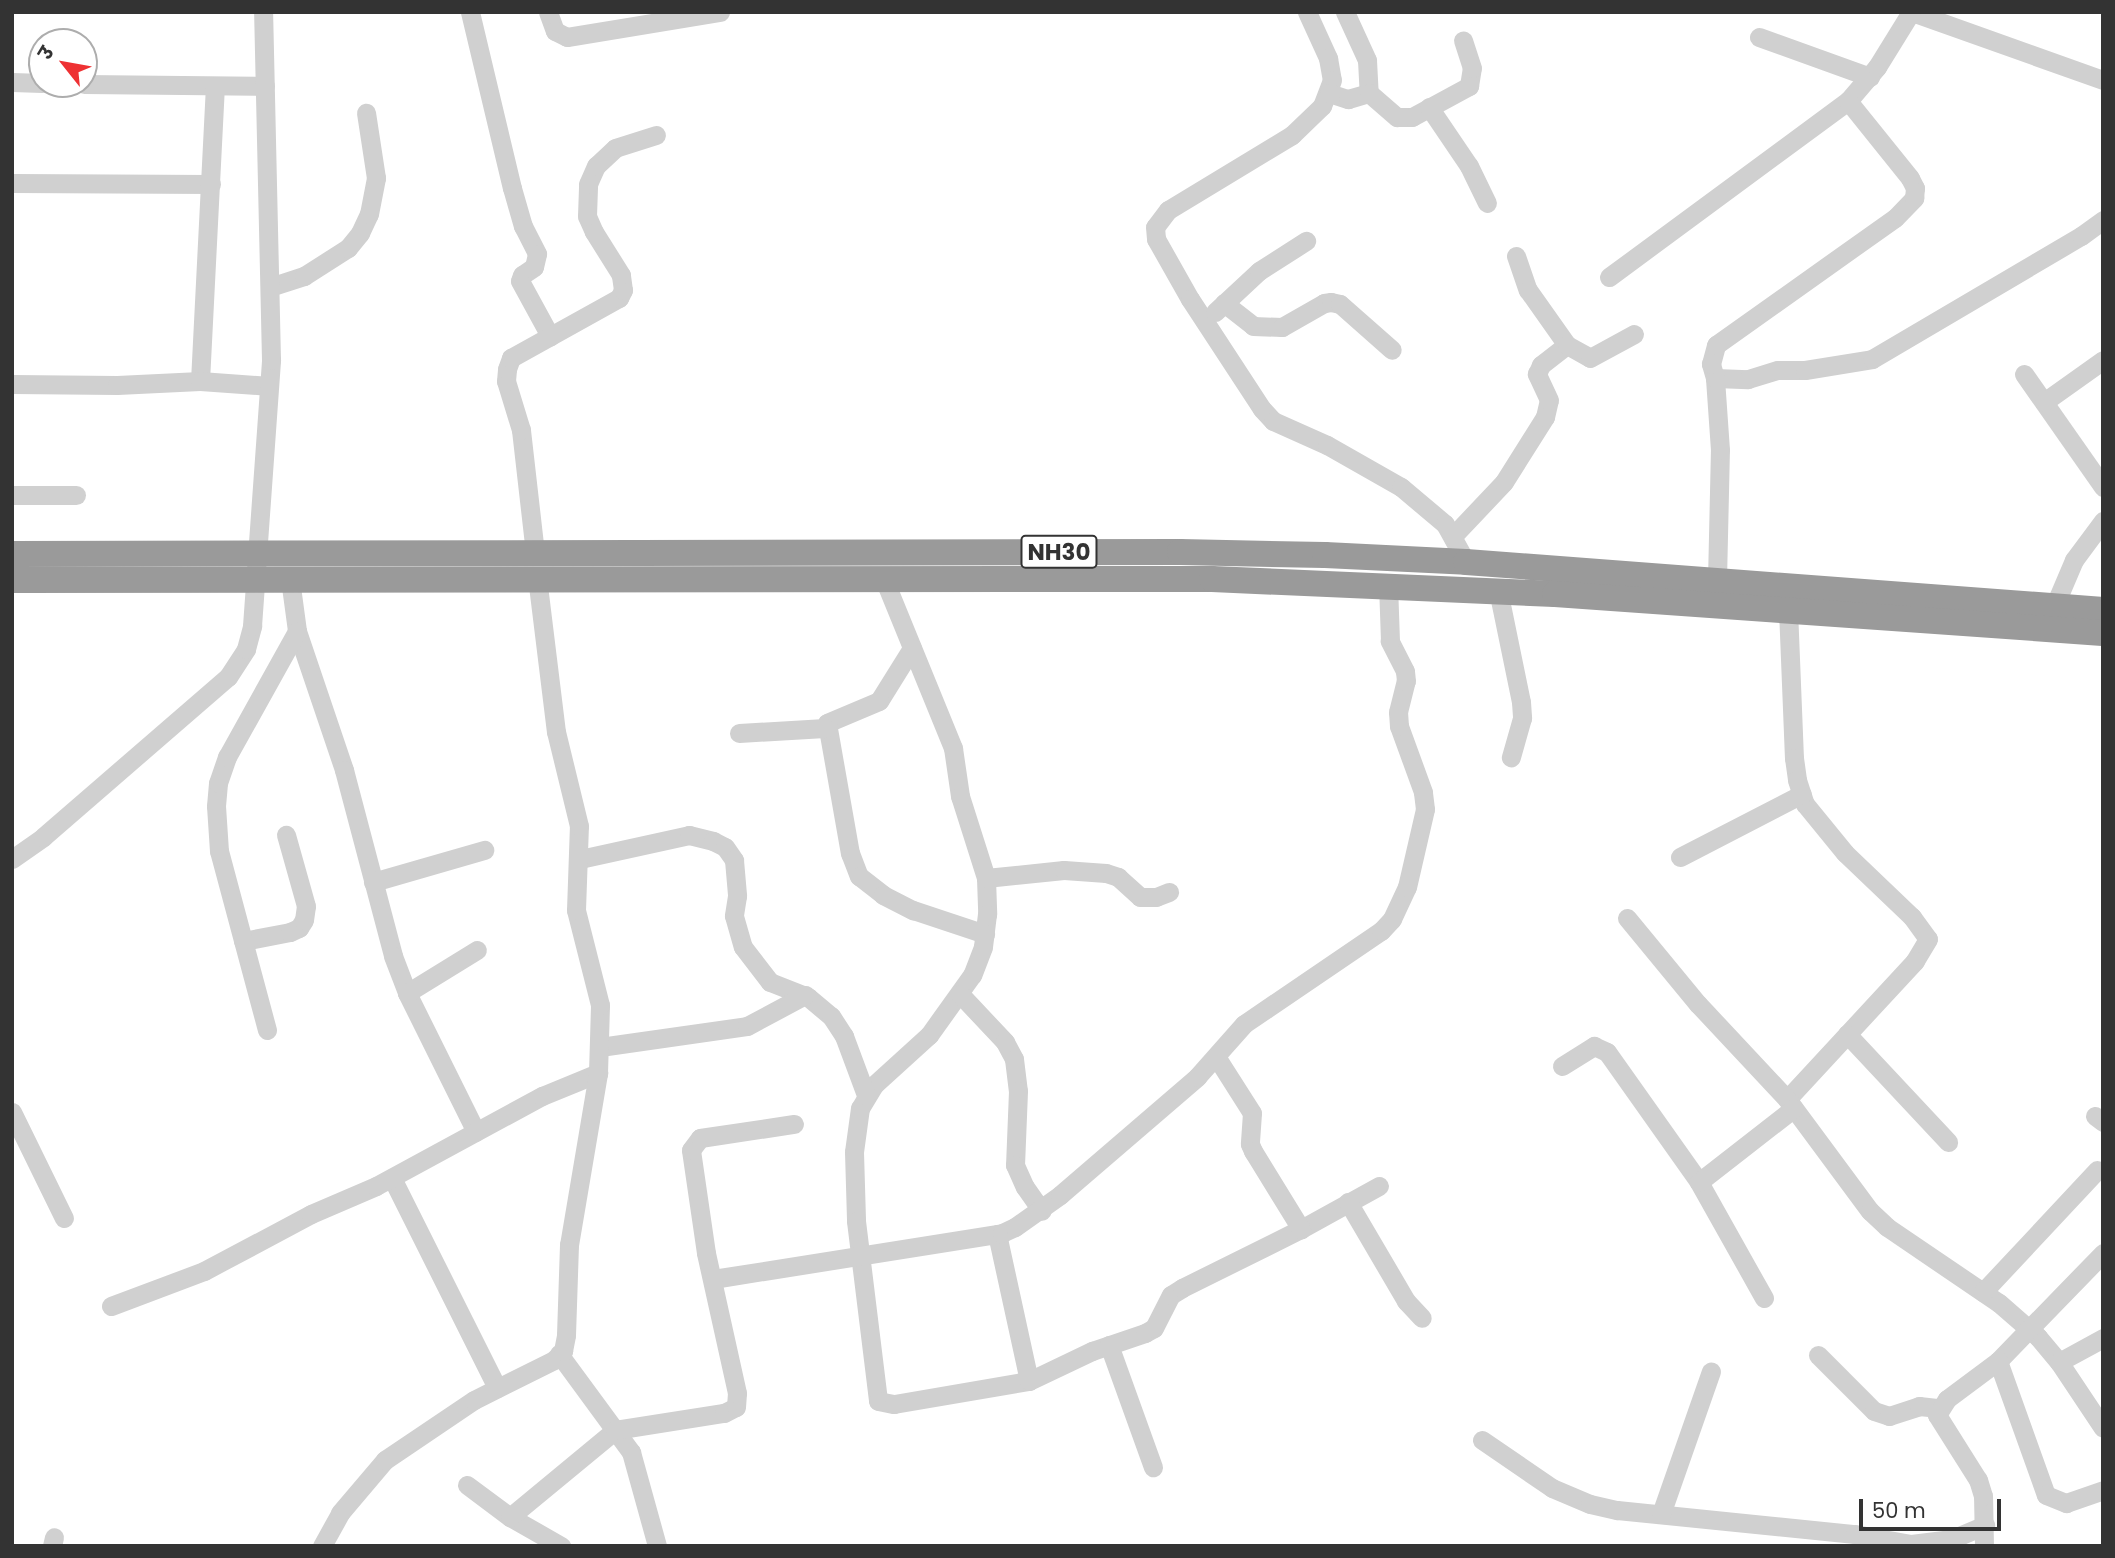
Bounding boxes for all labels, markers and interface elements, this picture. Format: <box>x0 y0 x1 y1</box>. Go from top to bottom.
north arrow <box>28 28 98 98</box>
text: उ <box>32 41 61 65</box>
road number: NH30 <box>1019 532 1099 572</box>
scale bar <box>1863 1484 2005 1528</box>
text: 50 m <box>1872 1496 1926 1525</box>

